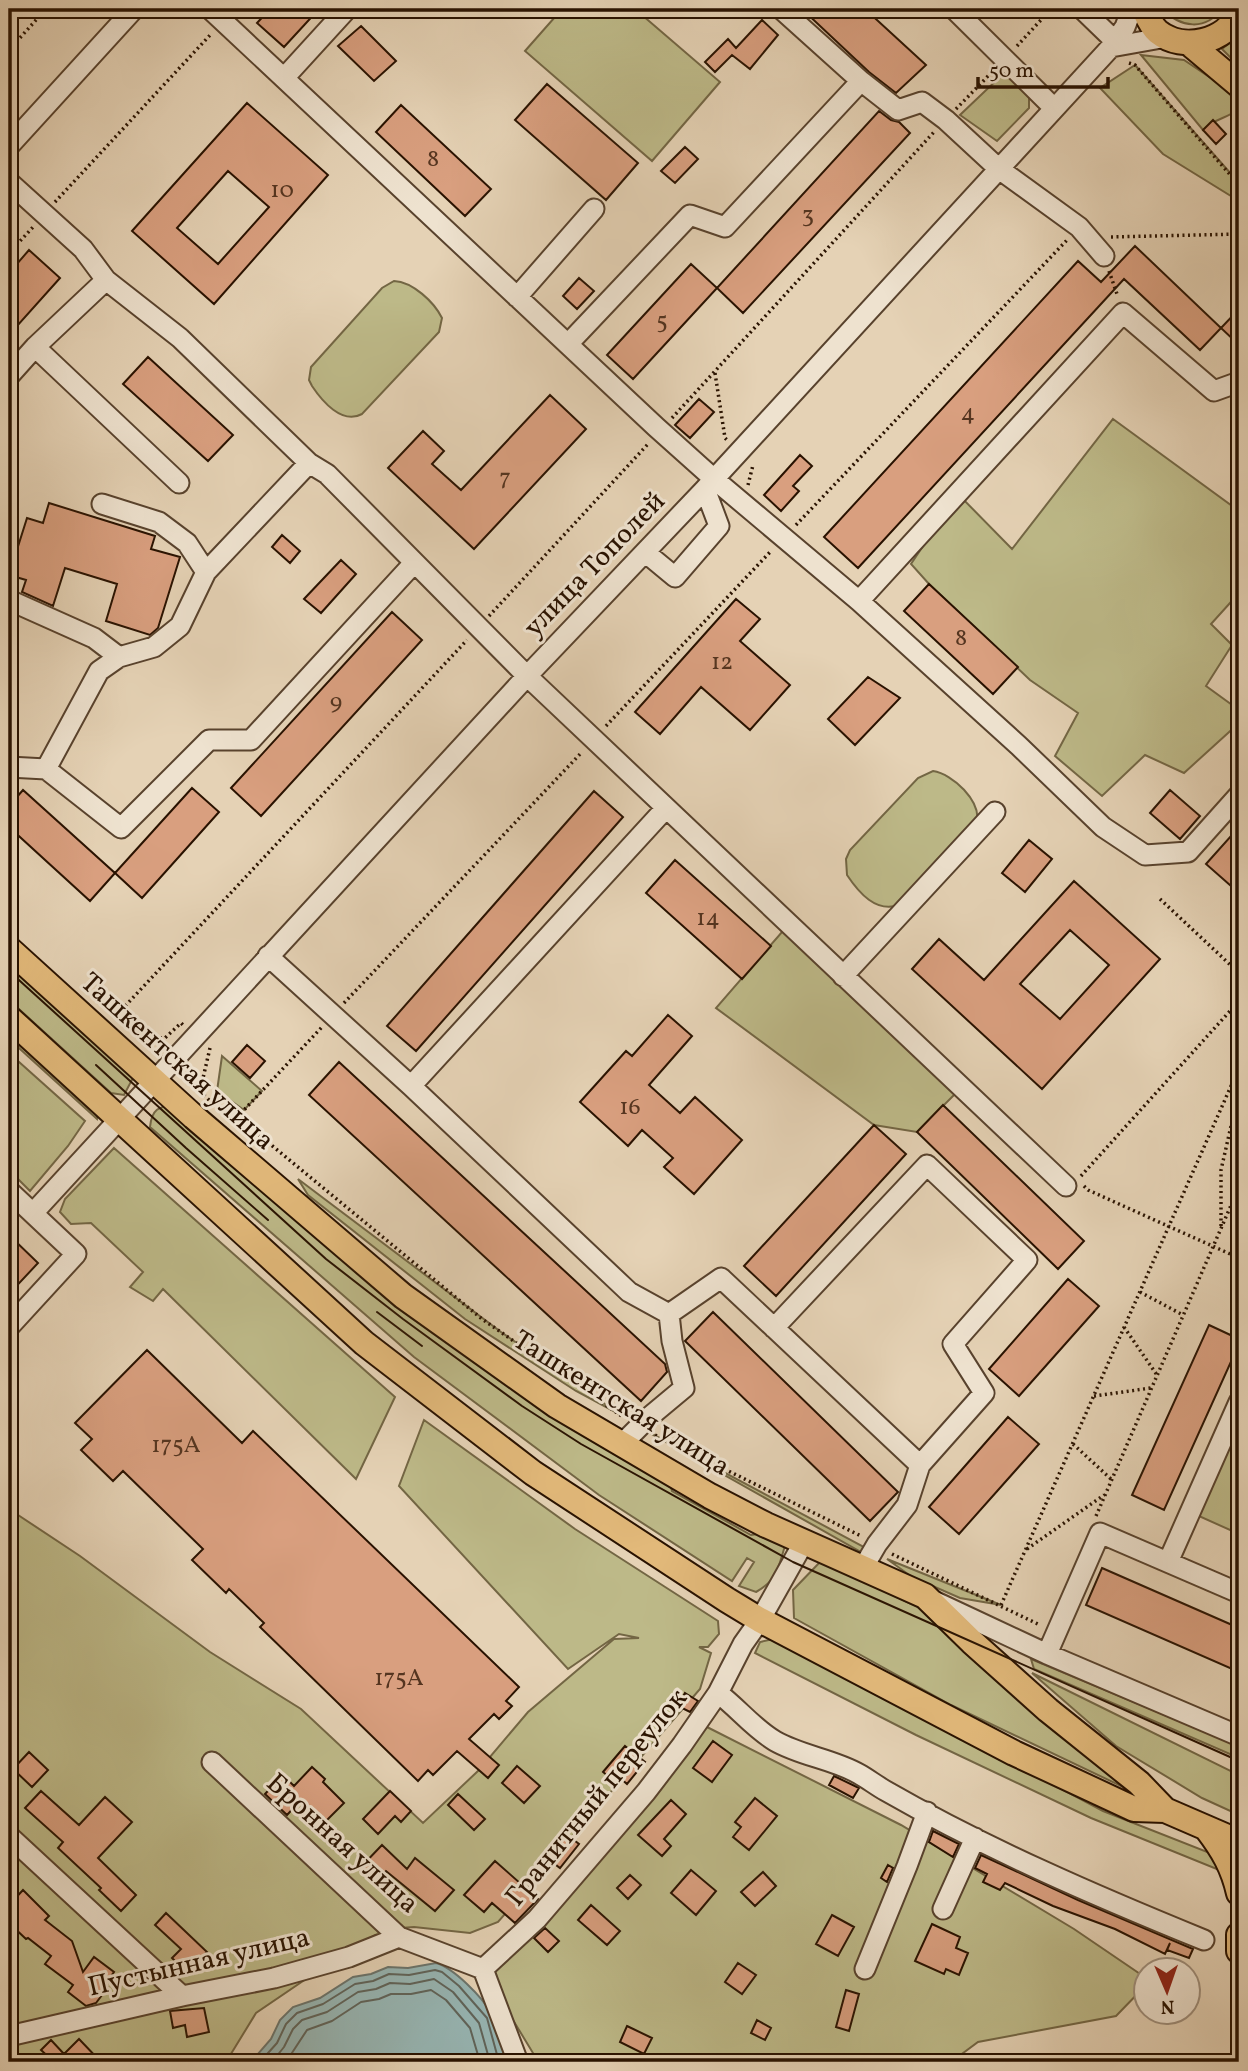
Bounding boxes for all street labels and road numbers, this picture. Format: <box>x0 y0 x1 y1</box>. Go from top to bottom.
street label: улица Тополей <box>515 484 675 646</box>
street label: Ташкентская улица <box>71 964 283 1160</box>
street label: Ташкентская улица <box>505 1321 737 1487</box>
street label: Гранитный переулок <box>497 1681 697 1915</box>
street label: Бронная улица <box>257 1765 427 1923</box>
street label: Пустынная улица <box>84 1919 314 2007</box>

